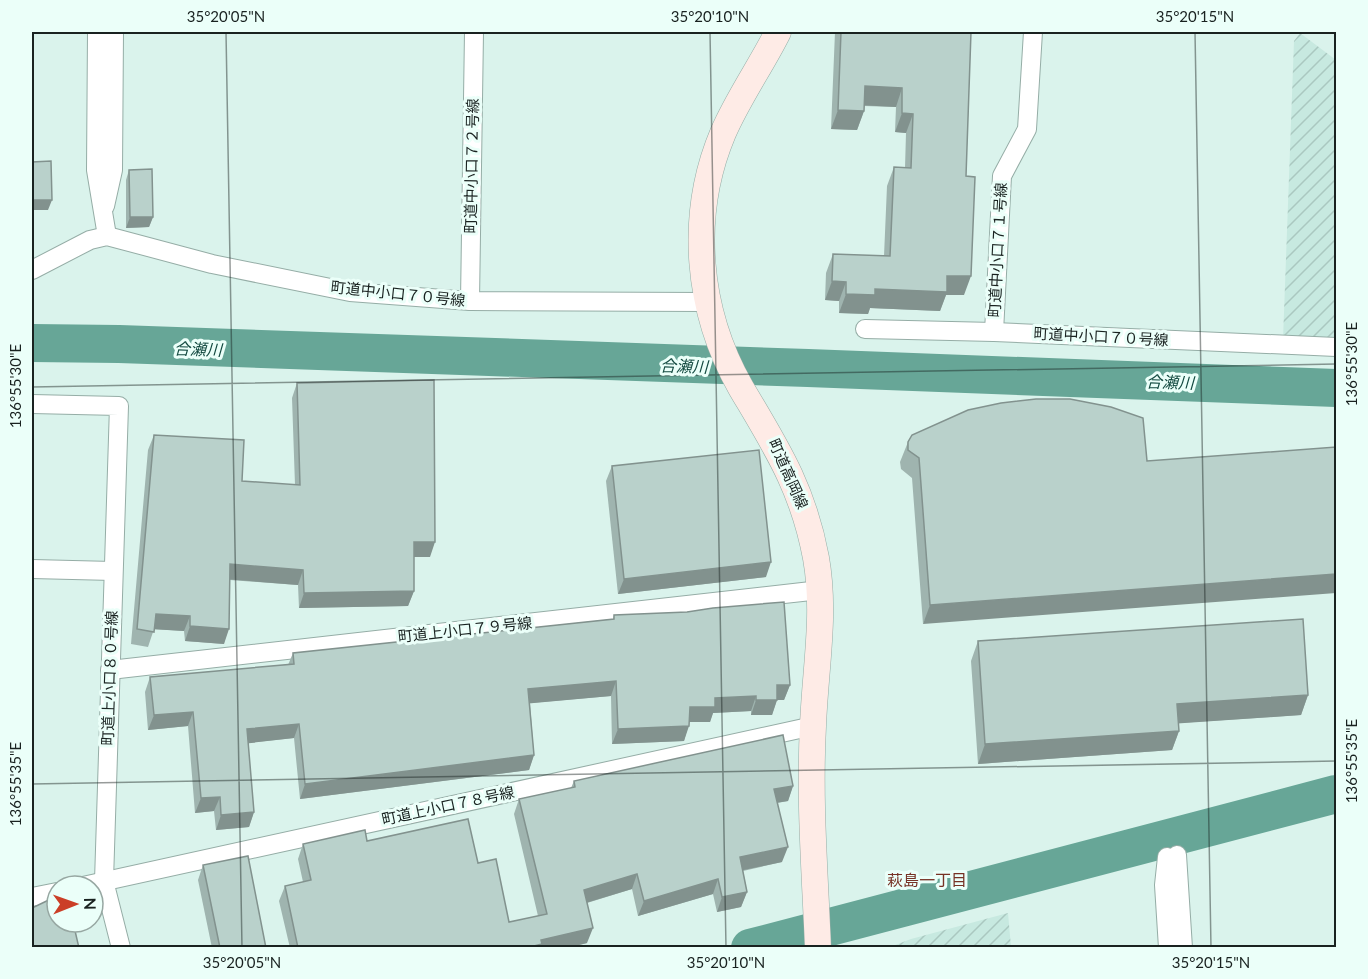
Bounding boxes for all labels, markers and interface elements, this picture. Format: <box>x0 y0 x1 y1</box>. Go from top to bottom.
text: 35°20'05"N <box>187 7 265 25</box>
text: 35°20'10"N <box>671 7 749 25</box>
text: 35°20'15"N <box>1156 7 1234 25</box>
street label: 町道中小口７２号線 <box>461 98 481 234</box>
street label: 町道中小口７１号線 <box>984 182 1010 318</box>
street label: 町道中小口７０号線 <box>330 277 466 309</box>
text: 136°55'30"E <box>1342 322 1360 406</box>
street label: 町道中小口７０号線 <box>1033 323 1169 349</box>
water label: 合瀬川 <box>174 338 224 359</box>
text: 136°55'30"E <box>6 344 24 428</box>
water label: 合瀬川 <box>660 355 710 376</box>
water label: 合瀬川 <box>1146 371 1196 392</box>
street label: 町道高岡線 <box>765 436 812 512</box>
street label: 町道上小口８０号線 <box>98 610 120 746</box>
street label: 町道上小口７９号線 <box>397 613 533 645</box>
text: 136°55'35"E <box>1342 719 1360 803</box>
text: 136°55'35"E <box>6 742 24 826</box>
street label: 町道上小口７８号線 <box>380 782 516 828</box>
district label: 萩島一丁目 <box>887 870 967 889</box>
north arrow <box>45 874 105 934</box>
text: N <box>81 897 100 910</box>
text: 35°20'05"N <box>203 953 281 971</box>
text: 35°20'10"N <box>687 953 765 971</box>
text: 35°20'15"N <box>1172 953 1250 971</box>

